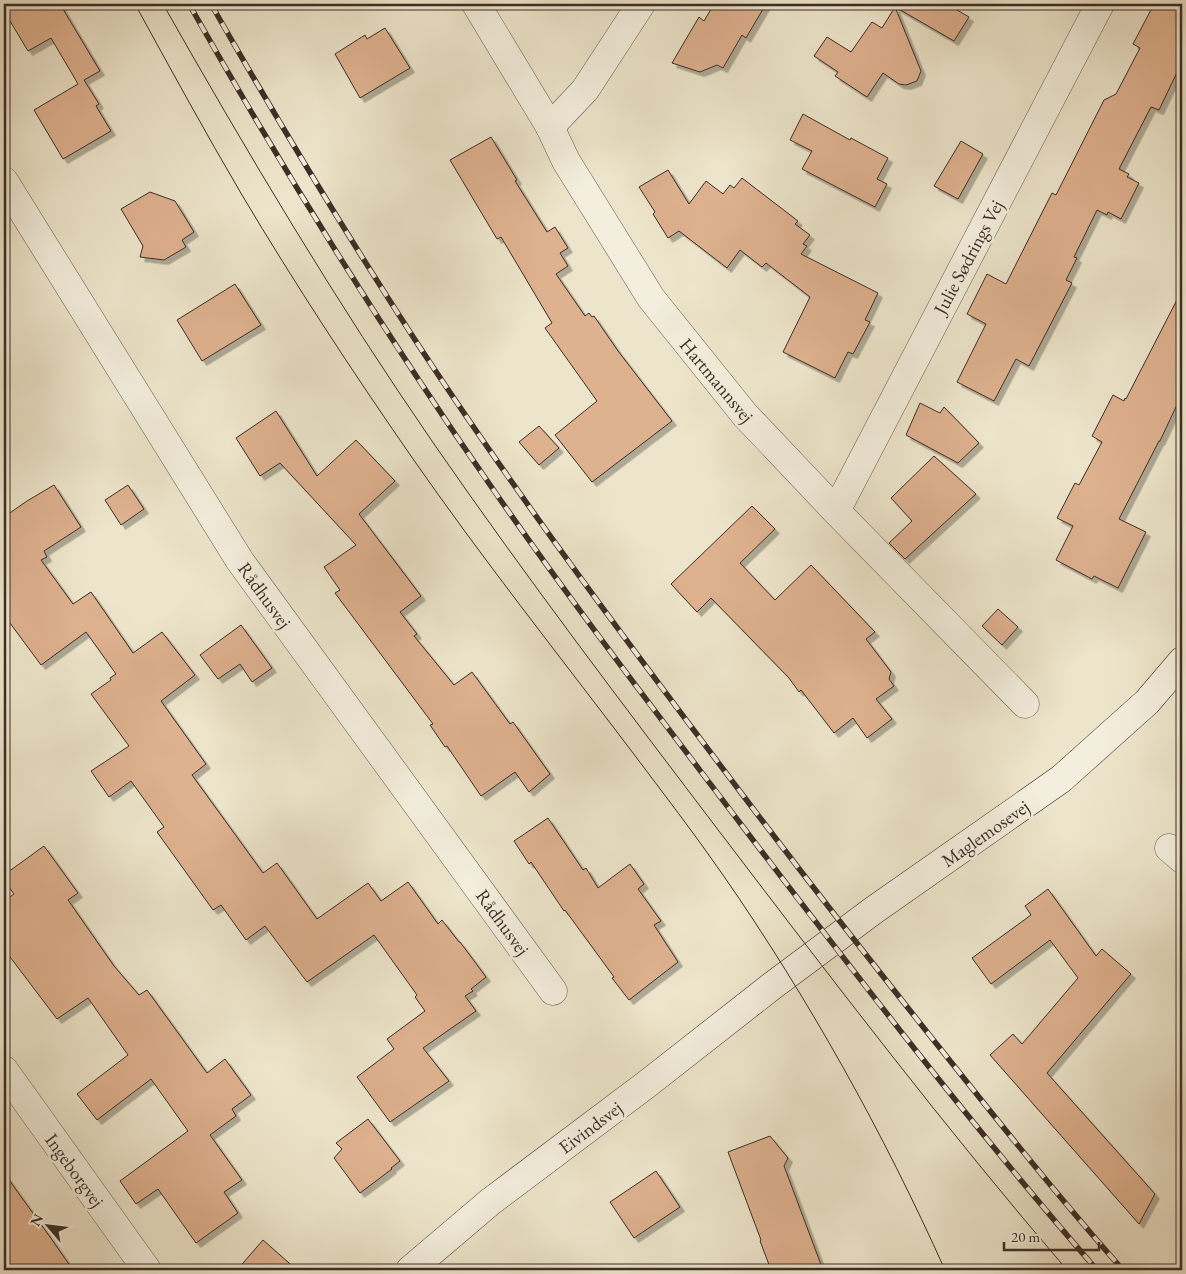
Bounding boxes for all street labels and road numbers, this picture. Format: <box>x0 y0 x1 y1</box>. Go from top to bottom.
street label: Julie Sødrings Vej <box>927 196 1009 321</box>
street label: Hartmannsvej <box>674 333 759 428</box>
street label: Rådhusvej <box>232 557 297 633</box>
street label: Maglemosevej <box>936 794 1034 873</box>
street label: Rådhusvej <box>470 884 535 960</box>
street label: Eivindsvej <box>553 1095 627 1160</box>
street label: Ingeborgvej <box>39 1128 110 1212</box>

